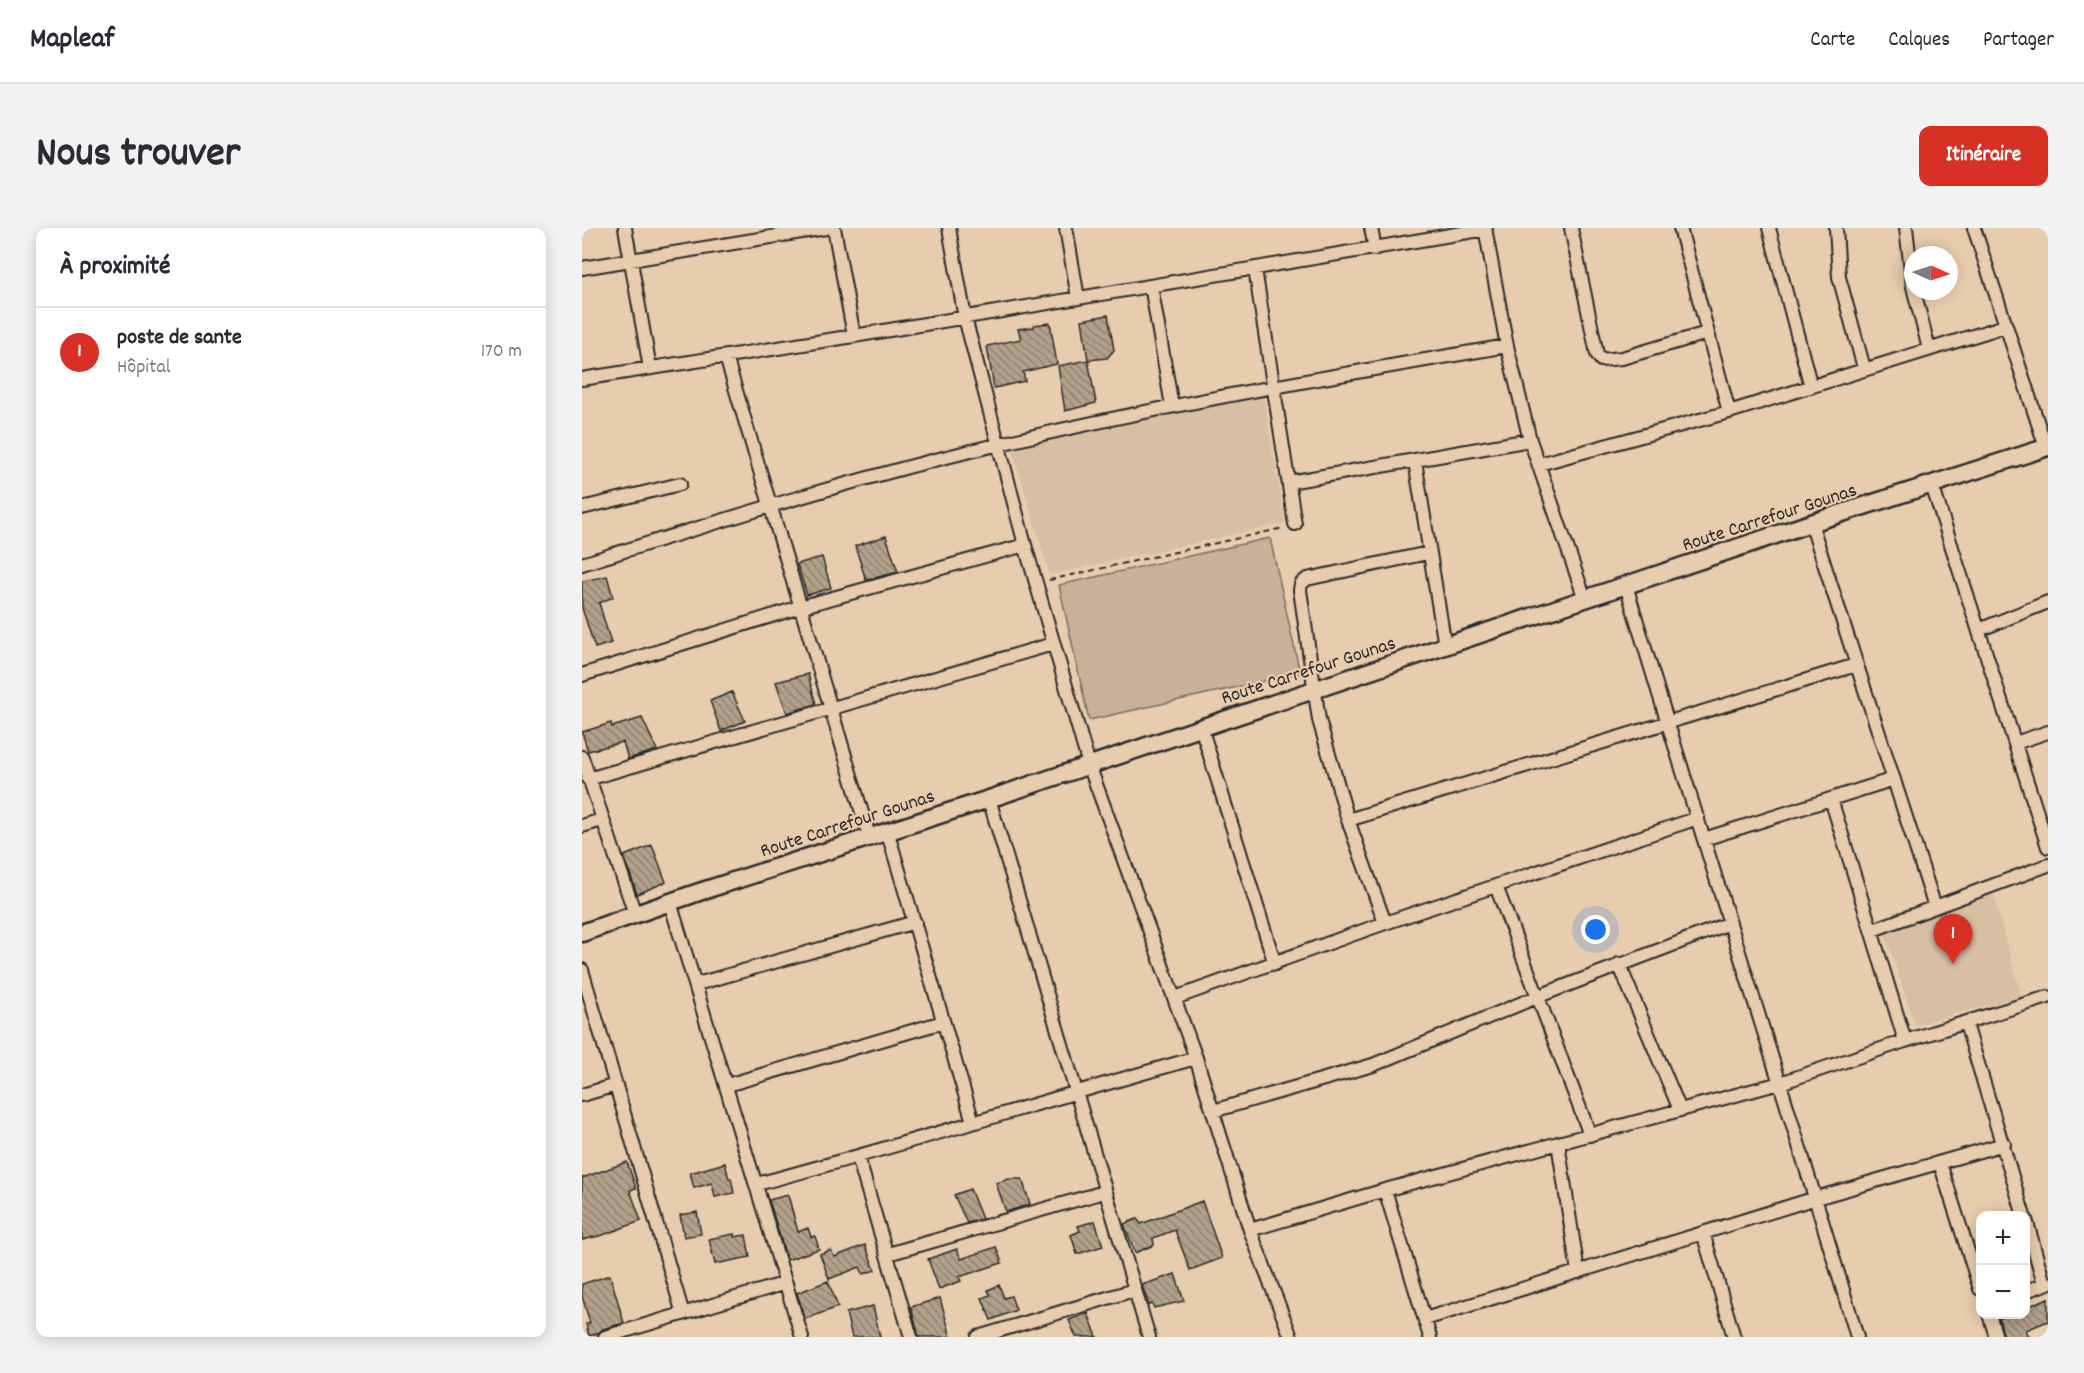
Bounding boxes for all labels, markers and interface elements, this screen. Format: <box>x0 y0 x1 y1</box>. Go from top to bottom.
text: Mapleaf <box>30 21 114 61</box>
text: Carte <box>1810 26 1855 56</box>
text: Calques <box>1888 26 1950 56</box>
text: Partager <box>1983 26 2054 56</box>
text: Nous trouver <box>36 126 240 186</box>
button: Itinéraire <box>1919 126 2048 186</box>
north arrow <box>1904 246 1958 300</box>
text: À proximité <box>60 249 170 286</box>
text: poste de sante <box>117 323 242 354</box>
text: 1 <box>77 338 82 366</box>
text: 170 m <box>481 338 522 366</box>
text: Hôpital <box>117 354 171 382</box>
street label: Route Carrefour Gounas <box>1679 477 1861 560</box>
street label: Route Carrefour Gounas <box>1218 630 1400 713</box>
street label: Route Carrefour Gounas <box>757 783 939 866</box>
pin: 1 <box>1934 914 1972 964</box>
your location <box>1581 915 1610 944</box>
map controls <box>1976 1211 2030 1319</box>
button: + <box>1976 1211 2030 1265</box>
button: − <box>1976 1265 2030 1319</box>

